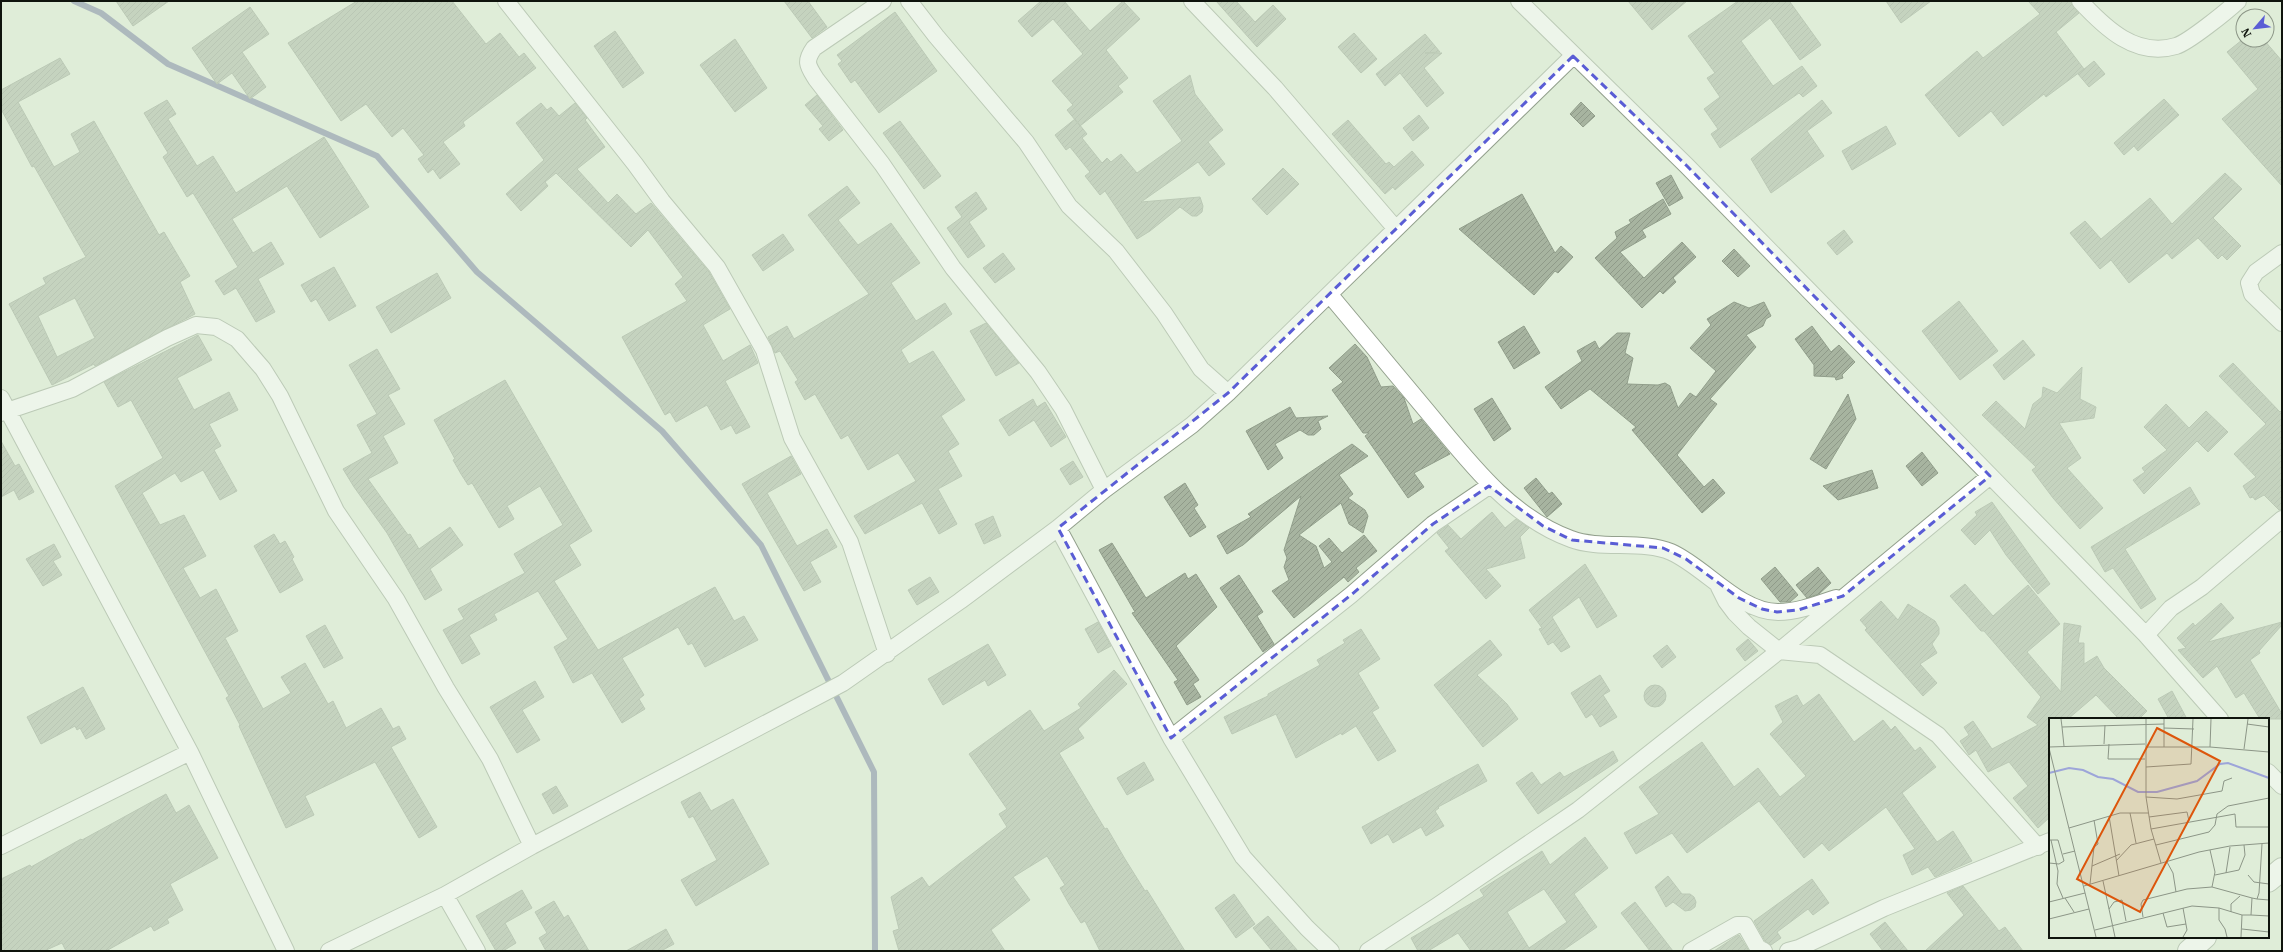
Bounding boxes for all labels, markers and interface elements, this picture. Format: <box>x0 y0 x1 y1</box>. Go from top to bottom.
north arrow <box>2235 8 2275 48</box>
text: N <box>2238 25 2254 40</box>
inset map <box>2049 718 2269 938</box>

